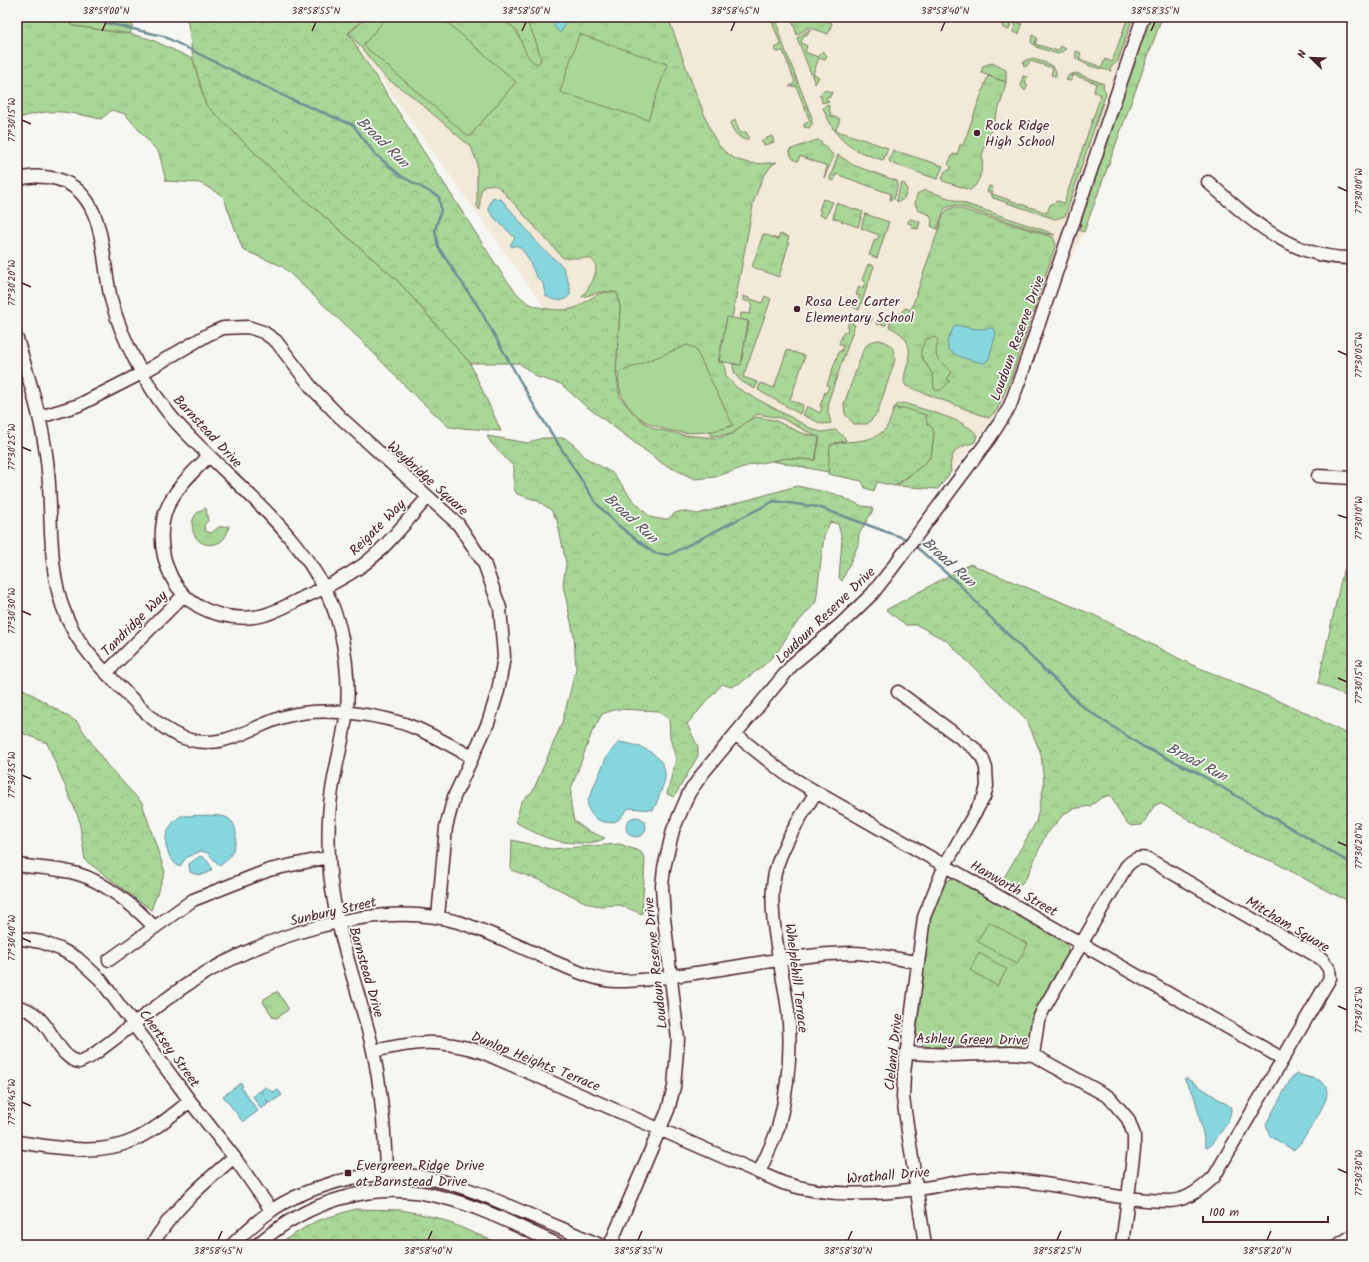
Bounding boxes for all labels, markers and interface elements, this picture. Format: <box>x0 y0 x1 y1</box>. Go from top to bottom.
text: 38°59'00"N <box>83 3 130 19</box>
text: 38°58'55"N <box>292 3 341 19</box>
text: 38°58'50"N <box>502 3 550 19</box>
text: 38°58'45"N <box>711 3 760 19</box>
text: 38°58'40"N <box>921 3 969 19</box>
text: 38°58'35"N <box>1130 3 1180 19</box>
north arrow <box>1291 38 1331 78</box>
text: N <box>1293 48 1312 61</box>
text: 77°30'15"W <box>4 98 20 142</box>
water label: Broad Run <box>350 111 415 175</box>
place label: Rock Ridge High School <box>985 115 1055 153</box>
marker: Rock Ridge High School <box>972 128 982 138</box>
text: 77°30'00"W <box>1351 168 1367 214</box>
text: 77°30'20"W <box>4 259 20 306</box>
street label: Loudoun Reserve Drive <box>985 272 1051 404</box>
place label: Rosa Lee Carter Elementary School <box>805 291 914 329</box>
marker: Rosa Lee Carter Elementary School <box>792 304 802 314</box>
text: 77°30'05"W <box>1351 332 1367 378</box>
street label: Barnstead Drive <box>167 390 248 474</box>
text: 77°30'25"W <box>4 423 20 471</box>
street label: Weybridge Square <box>382 436 473 522</box>
water label: Broad Run <box>598 488 664 550</box>
street label: Reigate Way <box>344 494 411 561</box>
text: 77°30'10"W <box>1351 496 1367 540</box>
water label: Broad Run <box>916 532 982 594</box>
street label: Loudoun Reserve Drive <box>770 561 881 670</box>
street label: Tandridge Way <box>96 585 173 662</box>
text: 77°30'30"W <box>4 588 20 634</box>
text: 77°30'15"W <box>1351 660 1367 704</box>
water label: Broad Run <box>1162 737 1232 789</box>
text: 77°30'35"W <box>4 751 20 798</box>
text: 77°30'20"W <box>1351 822 1367 869</box>
street label: Hanworth Street <box>966 855 1062 923</box>
street label: Sunbury Street <box>288 891 379 933</box>
street label: Mitcham Square <box>1241 891 1335 959</box>
street label: Loudoun Reserve Drive <box>638 895 674 1030</box>
text: 77°30'40"W <box>4 915 20 961</box>
street label: Whelplehill Terrace <box>778 922 814 1035</box>
street label: Barnstead Drive <box>343 924 390 1021</box>
text: 77°30'25"W <box>1351 986 1367 1034</box>
street label: Chertsey Street <box>133 1005 206 1093</box>
street label: Cleland Drive <box>879 1012 909 1092</box>
street label: Dunlop Heights Terrace <box>468 1026 604 1098</box>
street label: Ashley Green Drive <box>916 1028 1029 1052</box>
text: 77°30'45"W <box>4 1078 20 1125</box>
text: 77°30'30"W <box>1351 1150 1367 1196</box>
place label: Evergreen Ridge Drive at Barnstead Drive <box>356 1155 485 1193</box>
street label: Wrathall Drive <box>846 1161 931 1191</box>
marker: Evergreen Ridge Drive at Barnstead Drive <box>343 1168 353 1178</box>
scale bar <box>1203 1198 1328 1224</box>
text: 100 m <box>1209 1203 1240 1222</box>
text: 38°58'45"N <box>194 1243 243 1259</box>
text: 38°58'40"N <box>404 1243 452 1259</box>
text: 38°58'35"N <box>613 1243 663 1259</box>
text: 38°58'30"N <box>824 1243 873 1259</box>
text: 38°58'25"N <box>1032 1243 1082 1259</box>
text: 38°58'20"N <box>1243 1243 1292 1259</box>

